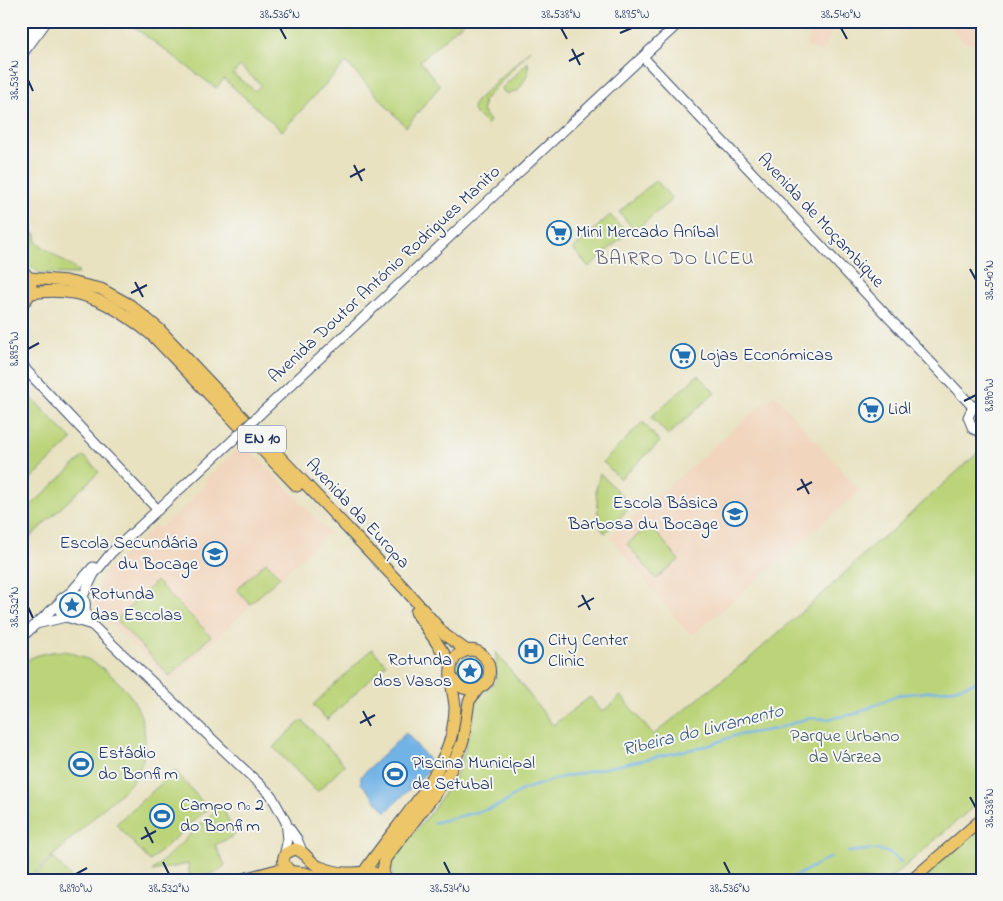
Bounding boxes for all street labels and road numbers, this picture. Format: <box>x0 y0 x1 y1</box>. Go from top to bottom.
street label: Avenida de Moçambique <box>750 148 890 295</box>
street label: Avenida Doutor António Rodrigues Manito <box>263 160 508 391</box>
road number: EN 10 <box>238 426 286 452</box>
street label: Avenida da Europa <box>299 453 415 575</box>

